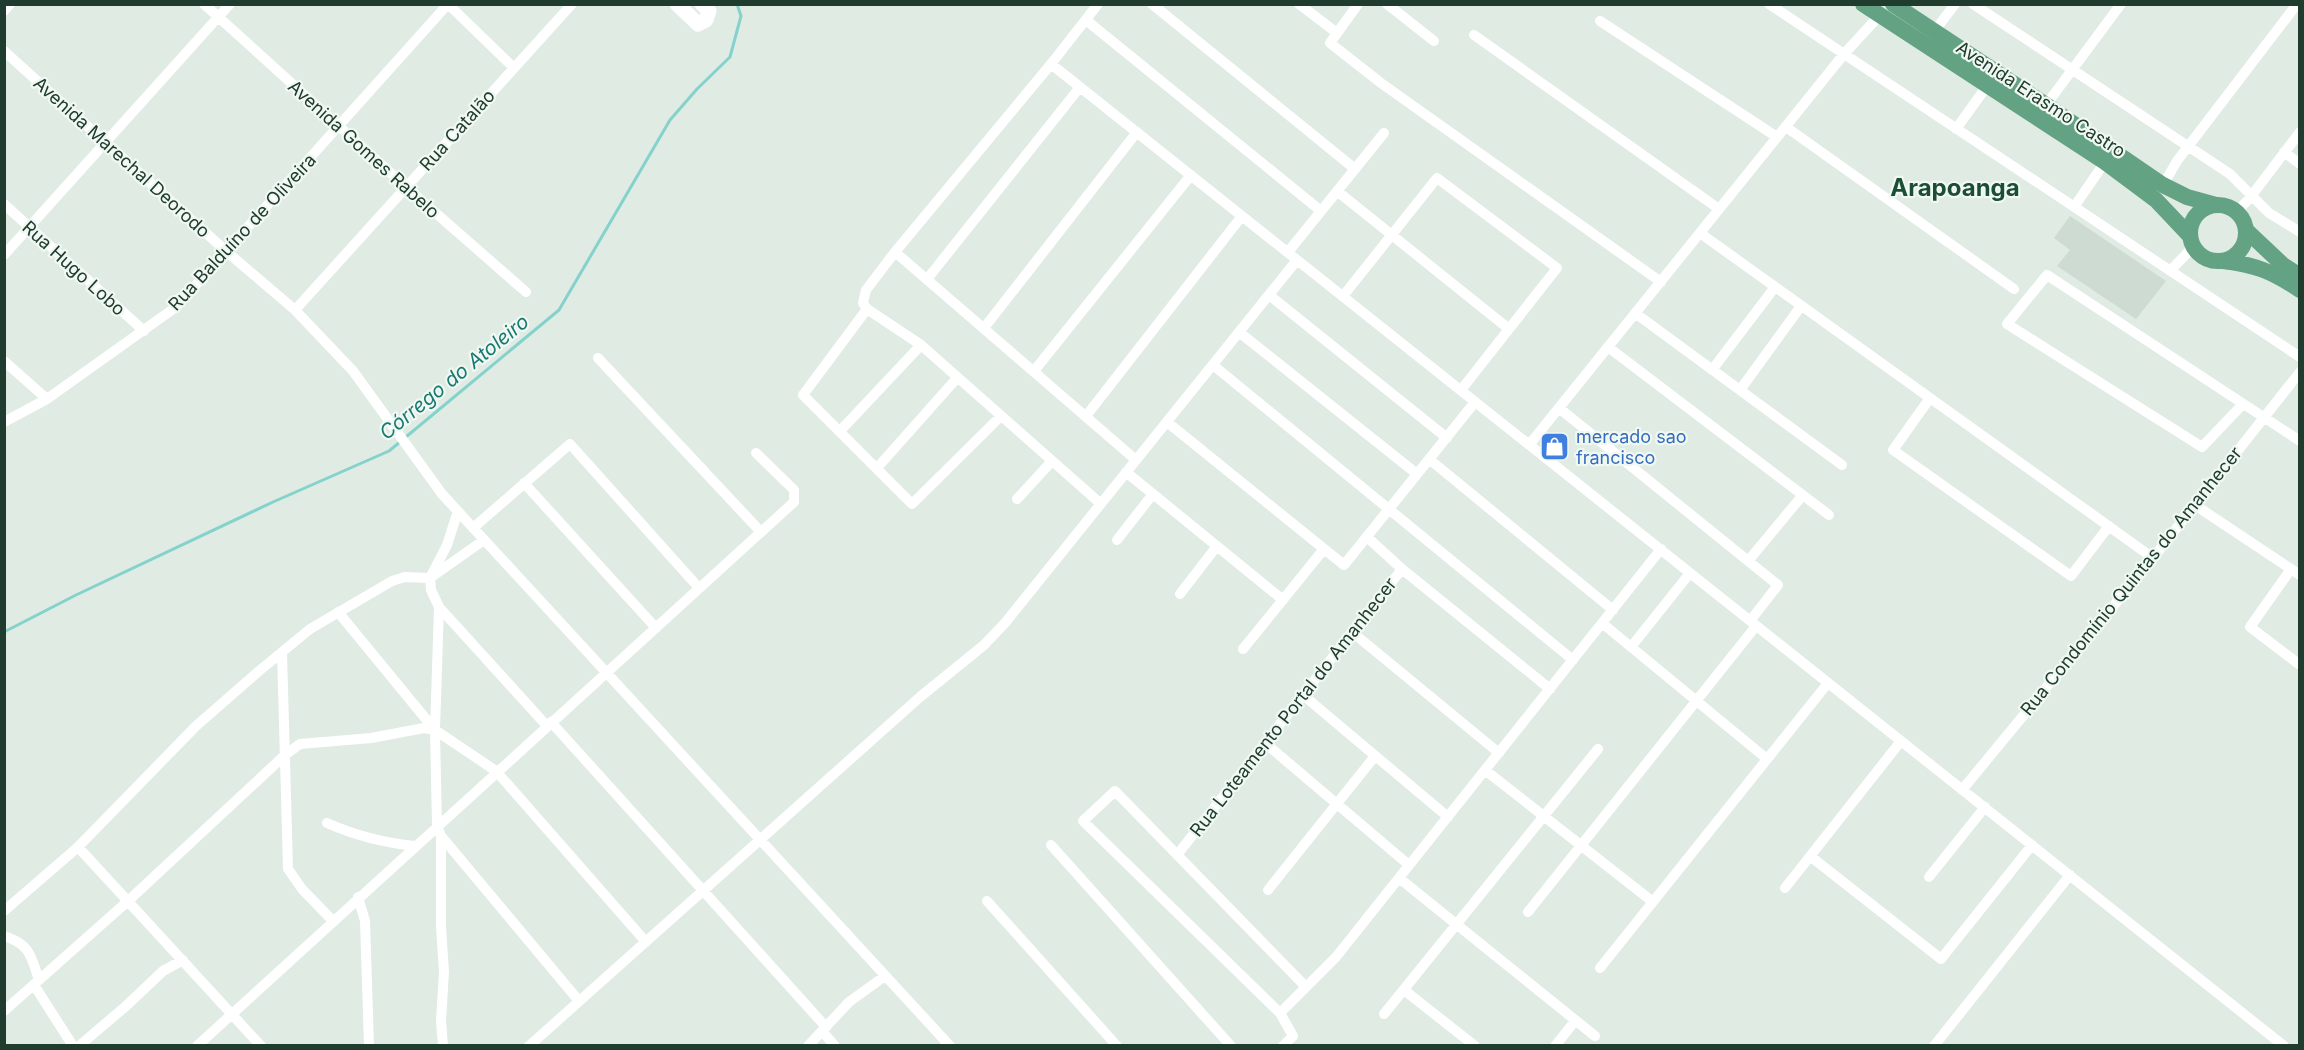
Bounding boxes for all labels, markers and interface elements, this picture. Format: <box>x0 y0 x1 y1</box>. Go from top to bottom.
street label: Avenida Erasmo Castro <box>1953 36 2129 162</box>
street label: Avenida Marechal Deorodo <box>30 72 214 242</box>
street label: Avenida Gomes Rabelo <box>284 76 444 222</box>
street label: Rua Catalão <box>415 85 499 175</box>
street label: Rua Balduíno de Oliveira <box>164 149 320 315</box>
district label: Arapoanga <box>1890 173 2020 202</box>
street label: Rua Hugo Lobo <box>18 216 130 320</box>
water label: Córrego do Atoleiro <box>375 309 533 445</box>
place label: mercado sao francisco <box>1576 426 1687 468</box>
shop icon: mercado sao francisco <box>1539 430 1571 462</box>
street label: Rua Condomínio Quintas do Amanhecer <box>2016 442 2246 719</box>
street label: Rua Loteamento Portal do Amanhecer <box>1185 573 1401 841</box>

